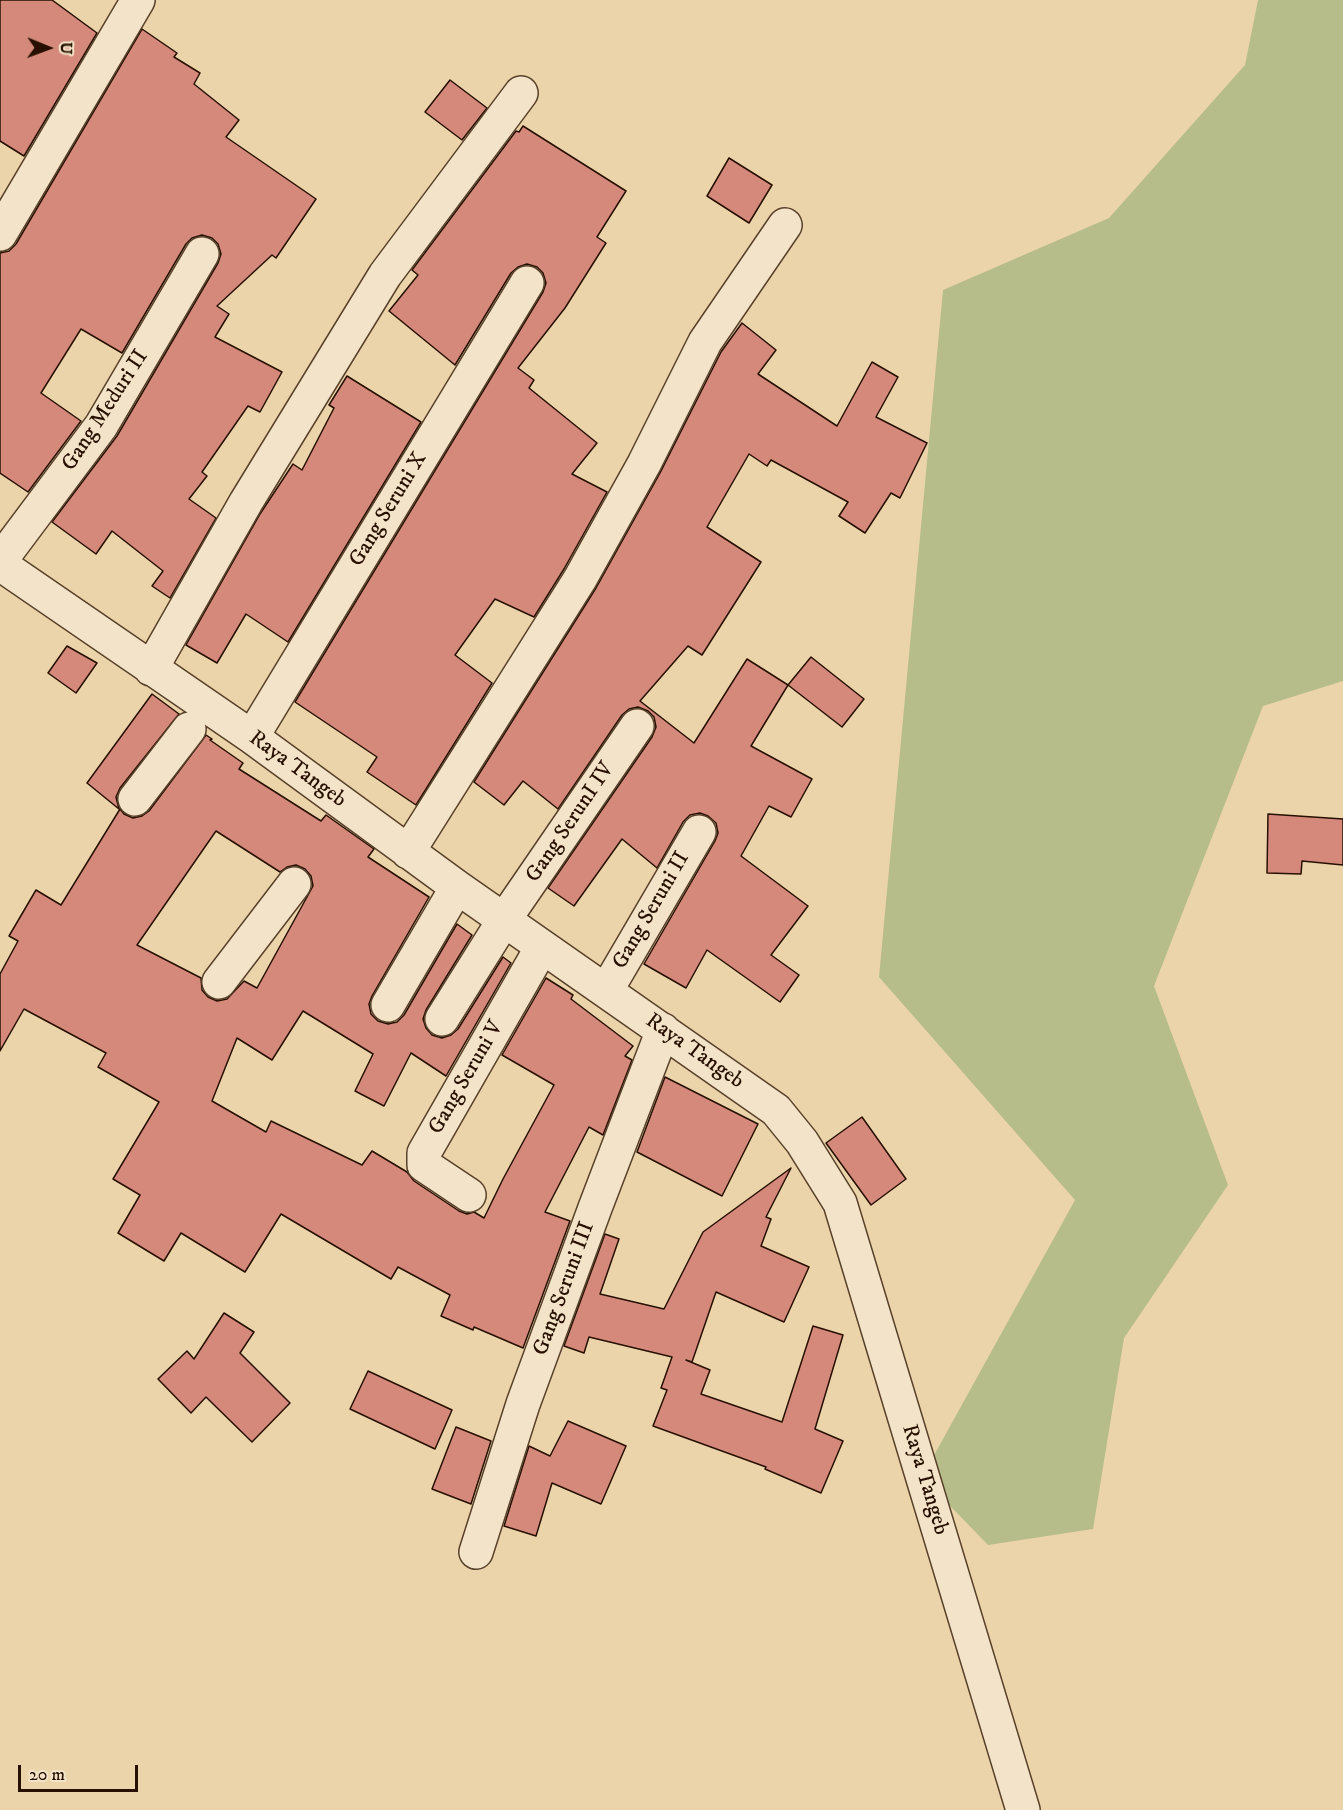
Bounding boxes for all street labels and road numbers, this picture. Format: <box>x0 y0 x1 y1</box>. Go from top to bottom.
street label: Gang Meduri II <box>57 346 155 476</box>
street label: Gang Seruni X <box>344 448 434 572</box>
street label: Raya Tangeb <box>243 726 351 814</box>
street label: Gang SerunI IV <box>521 758 621 888</box>
street label: Gang Seruni II <box>608 848 696 974</box>
street label: Raya Tangeb <box>640 1008 748 1096</box>
street label: Gang Seruni V <box>424 1016 510 1140</box>
street label: Gang Seruni III <box>529 1219 601 1359</box>
street label: Raya Tangeb <box>895 1422 953 1538</box>

